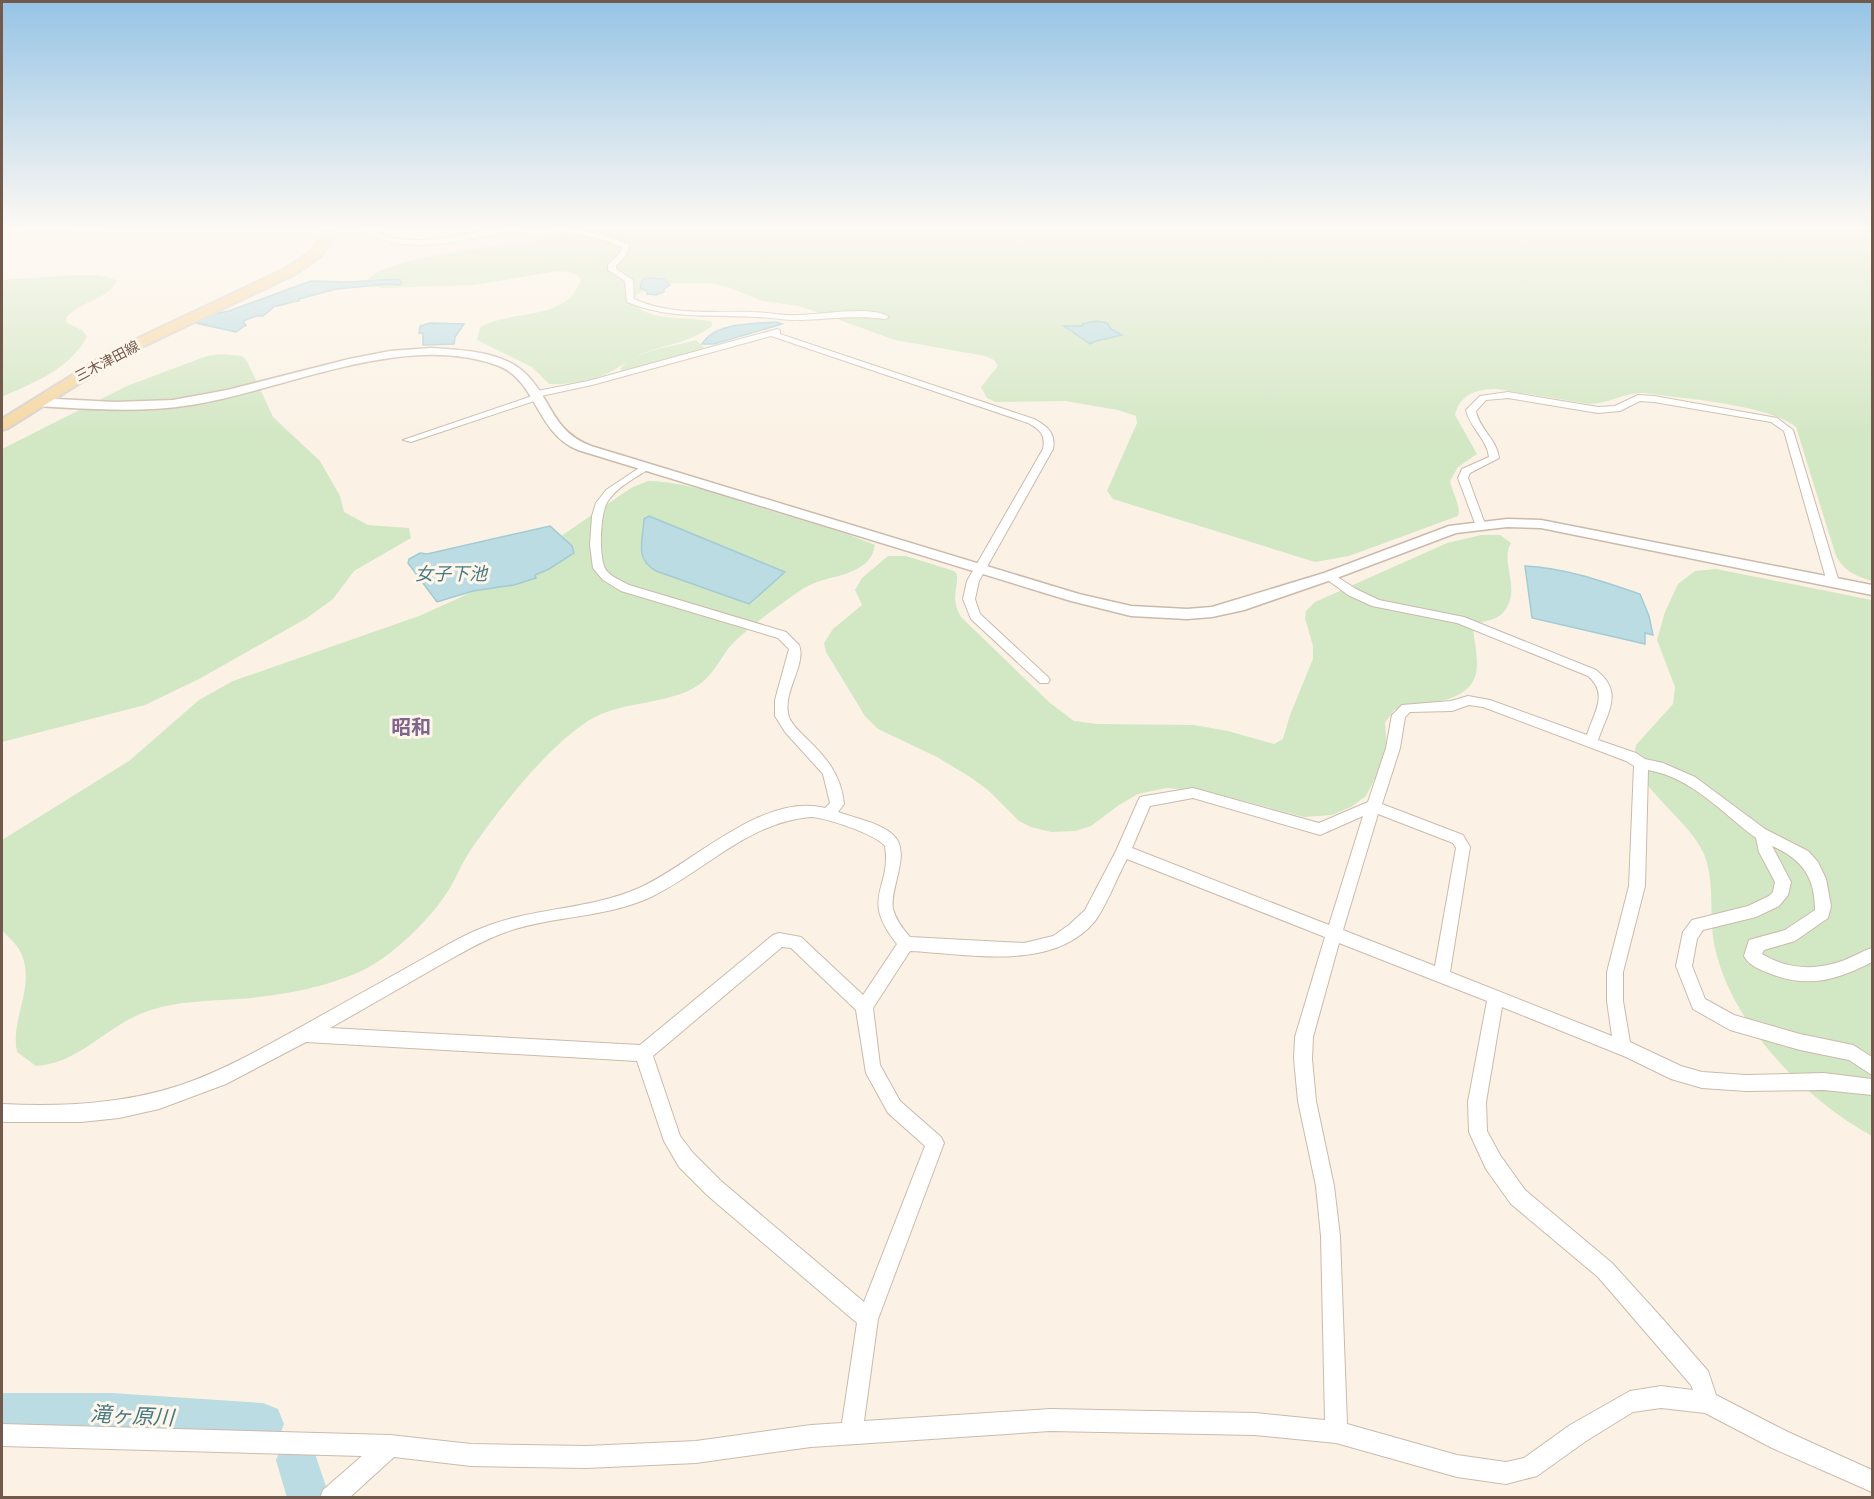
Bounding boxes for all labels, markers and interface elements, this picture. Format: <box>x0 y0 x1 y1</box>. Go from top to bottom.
street label: 三木津田線 <box>71 336 142 385</box>
water label: 女子下池 <box>415 561 489 585</box>
district label: 昭和 <box>391 713 431 740</box>
water label: 滝ヶ原川 <box>89 1399 177 1431</box>

